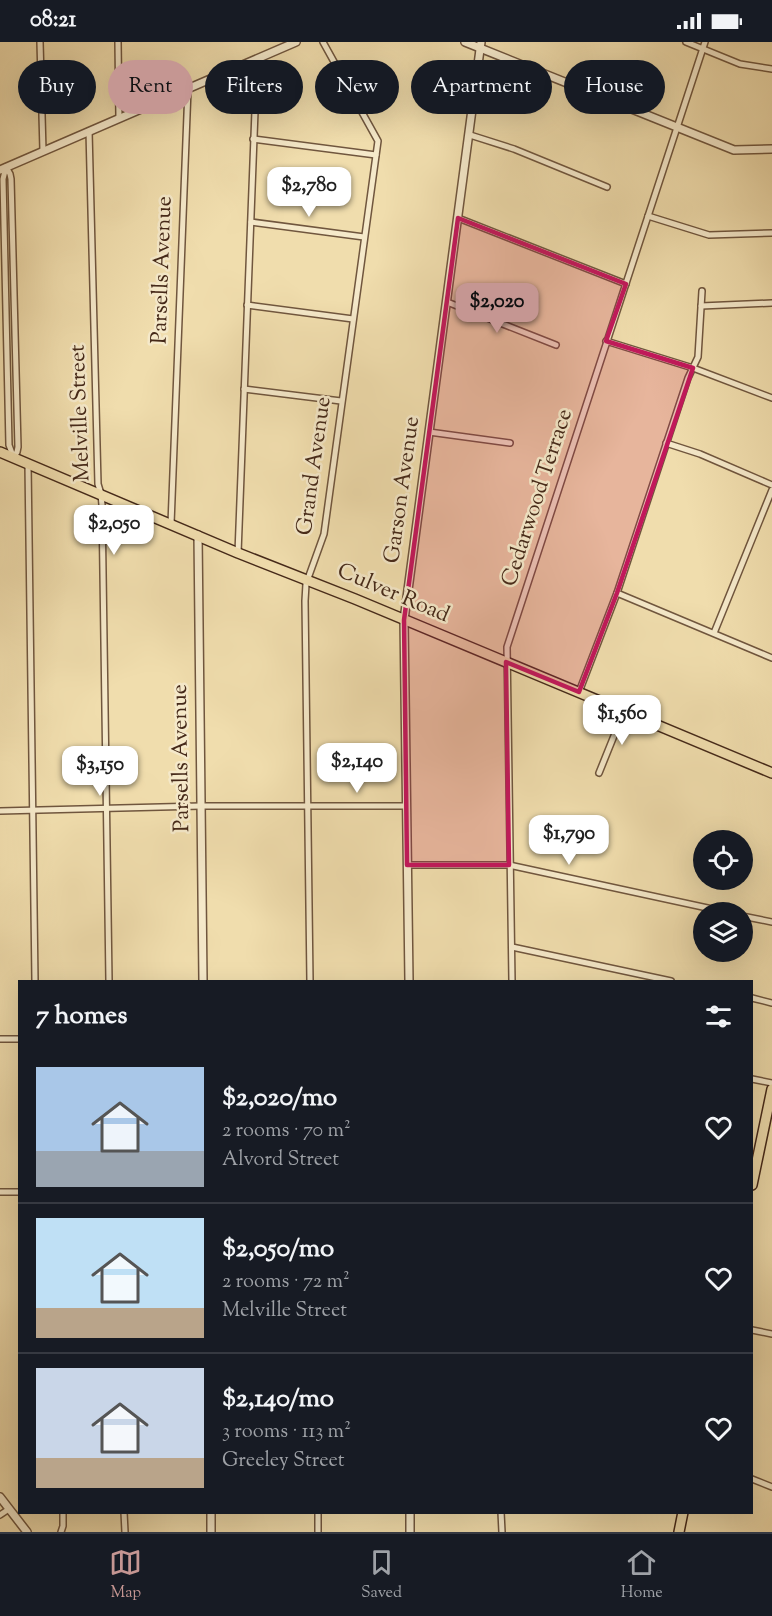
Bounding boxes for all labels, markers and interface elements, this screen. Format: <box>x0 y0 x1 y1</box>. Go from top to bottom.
text: 08:21 <box>30 5 76 37</box>
chip: Buy <box>18 60 96 114</box>
chip: Rent <box>108 60 193 114</box>
chip: Filters <box>205 60 303 114</box>
chip: New <box>315 60 399 114</box>
chip: Apartment <box>411 60 552 114</box>
chip: House <box>564 60 665 114</box>
pin: $2,780 <box>260 167 358 218</box>
text: $2,780 <box>281 172 337 201</box>
street label: Parsells Avenue <box>144 195 182 345</box>
pin: $2,020 <box>448 283 546 334</box>
text: $2,020 <box>470 288 524 317</box>
street label: Melville Street <box>63 343 99 482</box>
street label: Grand Avenue <box>289 395 341 537</box>
street label: Cedarwood Terrace <box>494 405 582 591</box>
street label: Garson Avenue <box>377 415 429 565</box>
pin: $2,050 <box>65 505 163 556</box>
text: $2,050 <box>88 510 140 539</box>
street label: Culver Road <box>332 556 454 632</box>
street label: Parsells Avenue <box>165 684 199 832</box>
pin: $1,560 <box>573 695 671 746</box>
text: $1,560 <box>597 700 647 729</box>
pin: $2,140 <box>308 743 406 794</box>
pin: $3,150 <box>51 746 149 797</box>
text: $2,140 <box>331 748 383 777</box>
text: $3,150 <box>76 751 124 780</box>
pin: $1,790 <box>520 815 618 866</box>
text: $1,790 <box>543 820 595 849</box>
map controls <box>693 830 753 962</box>
button: locate <box>693 830 753 890</box>
button: layers <box>693 902 753 962</box>
text: 7 homes <box>36 998 127 1035</box>
icon: filters <box>702 1000 735 1033</box>
text: $2,020/mo <box>222 1080 337 1117</box>
icon: home <box>84 1091 156 1163</box>
icon: heart <box>702 1111 735 1144</box>
text: 2 rooms · 70 m² <box>222 1117 351 1146</box>
text: Alvord Street <box>222 1146 339 1175</box>
text: $2,050/mo <box>222 1231 334 1268</box>
icon: home <box>84 1242 156 1314</box>
icon: heart <box>702 1262 735 1295</box>
text: 2 rooms · 72 m² <box>222 1268 350 1297</box>
text: Melville Street <box>222 1297 347 1326</box>
text: $2,140/mo <box>222 1381 334 1418</box>
icon: home <box>84 1392 156 1464</box>
icon: heart <box>702 1412 735 1445</box>
text: 3 rooms · 113 m² <box>222 1418 351 1447</box>
text: Greeley Street <box>222 1447 345 1476</box>
tab: Map <box>109 1546 142 1605</box>
tab: Saved <box>361 1546 402 1605</box>
tab: Home <box>621 1546 663 1605</box>

